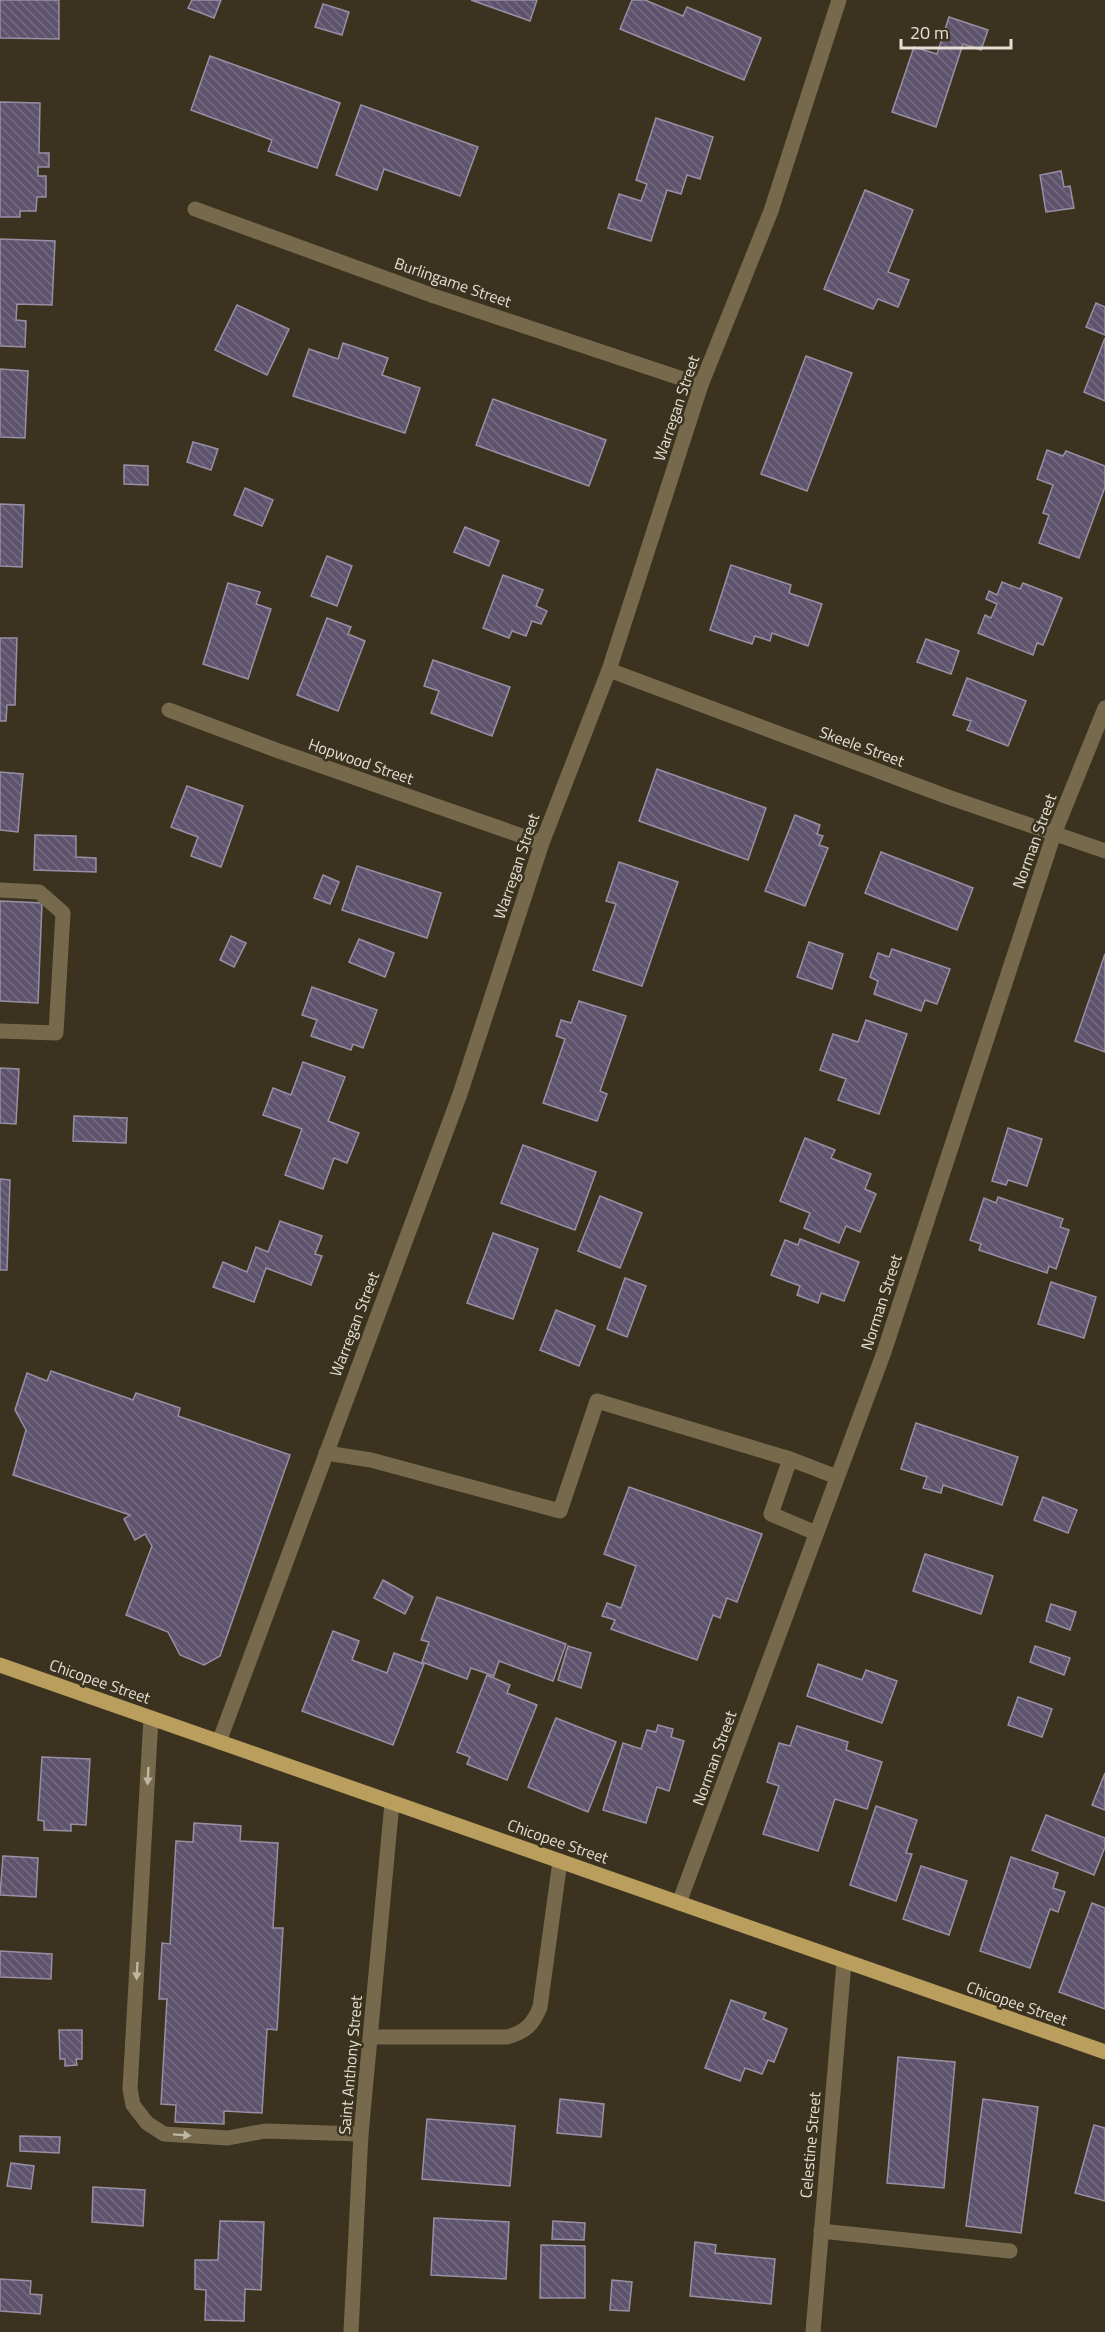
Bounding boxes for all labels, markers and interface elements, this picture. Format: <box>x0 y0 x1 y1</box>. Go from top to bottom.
scale bar <box>901 12 1010 50</box>
text: 20 m <box>910 19 949 46</box>
street label: Burlingame Street <box>391 251 515 313</box>
street label: Warregan Street <box>647 351 705 464</box>
street label: Skeele Street <box>816 720 908 773</box>
street label: Hopwood Street <box>305 732 417 790</box>
street label: Norman Street <box>1006 790 1062 892</box>
street label: Warregan Street <box>487 809 545 922</box>
street label: Norman Street <box>854 1251 908 1353</box>
street label: Warregan Street <box>323 1268 385 1380</box>
street label: Chicopee Street <box>46 1652 154 1710</box>
street label: Norman Street <box>686 1707 742 1809</box>
one-way arrow <box>143 1767 152 1786</box>
street label: Chicopee Street <box>504 1812 612 1870</box>
one-way arrow <box>132 1962 141 1981</box>
street label: Chicopee Street <box>963 1974 1071 2032</box>
street label: Saint Anthony Street <box>332 1994 368 2136</box>
street label: Celestine Street <box>793 2091 827 2199</box>
one-way arrow <box>172 2131 191 2140</box>

